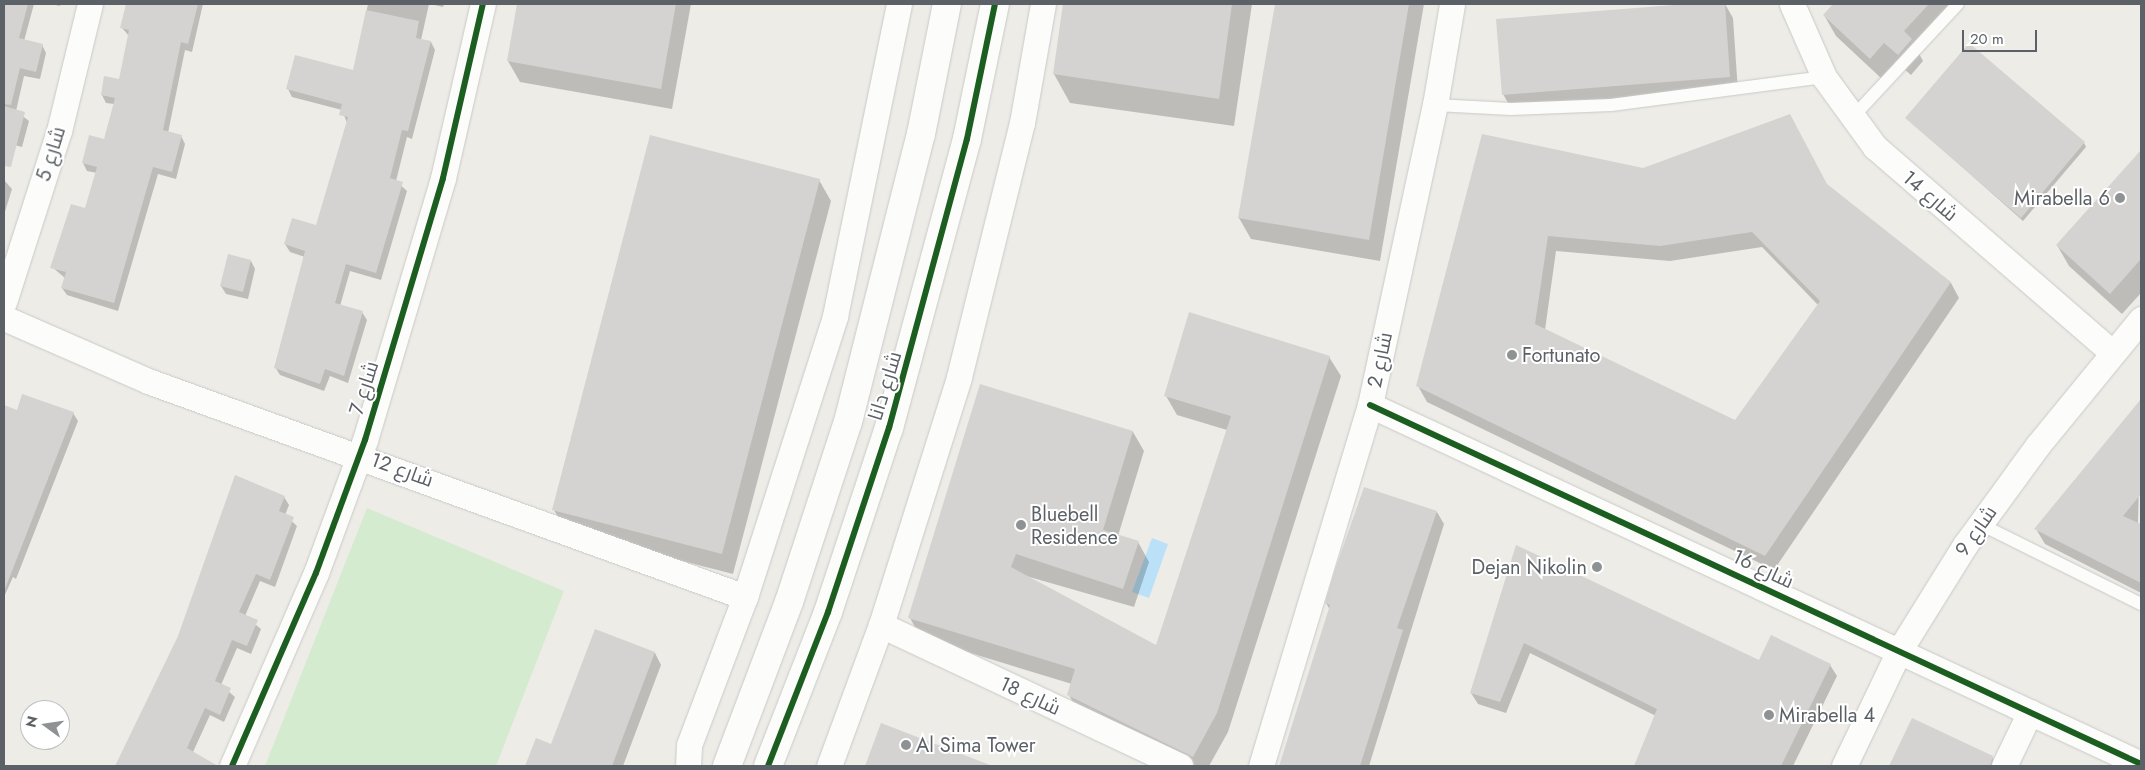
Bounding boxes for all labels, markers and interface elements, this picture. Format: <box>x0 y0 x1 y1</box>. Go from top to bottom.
scale bar <box>1965 20 2040 52</box>
text: 20 m <box>1970 28 2004 50</box>
street label: شارع 5 <box>31 124 71 184</box>
street label: شارع 14 <box>1897 165 1963 227</box>
place label: Mirabella 6 <box>2014 186 2110 210</box>
marker: Mirabella 6 <box>2114 192 2126 204</box>
street label: شارع 2 <box>1362 330 1398 390</box>
place label: Fortunato <box>1522 343 1600 367</box>
street label: شارع دانا <box>863 349 907 423</box>
marker: Fortunato <box>1506 349 1518 361</box>
street label: شارع 7 <box>344 358 384 418</box>
street label: شارع 12 <box>367 448 437 492</box>
street label: شارع 9 <box>1950 501 2002 561</box>
place label: Bluebell Residence <box>1031 502 1118 549</box>
marker: Bluebell Residence <box>1015 519 1027 531</box>
street label: شارع 16 <box>1728 544 1798 594</box>
place label: Dejan Nikolin <box>1472 555 1587 579</box>
marker: Dejan Nikolin <box>1591 561 1603 573</box>
street label: شارع 18 <box>996 671 1064 721</box>
north arrow <box>20 700 70 750</box>
place label: Mirabella 4 <box>1779 703 1875 727</box>
marker: Mirabella 4 <box>1763 709 1775 721</box>
text: N <box>20 714 42 729</box>
place label: Al Sima Tower <box>916 733 1036 757</box>
marker: Al Sima Tower <box>900 739 912 751</box>

